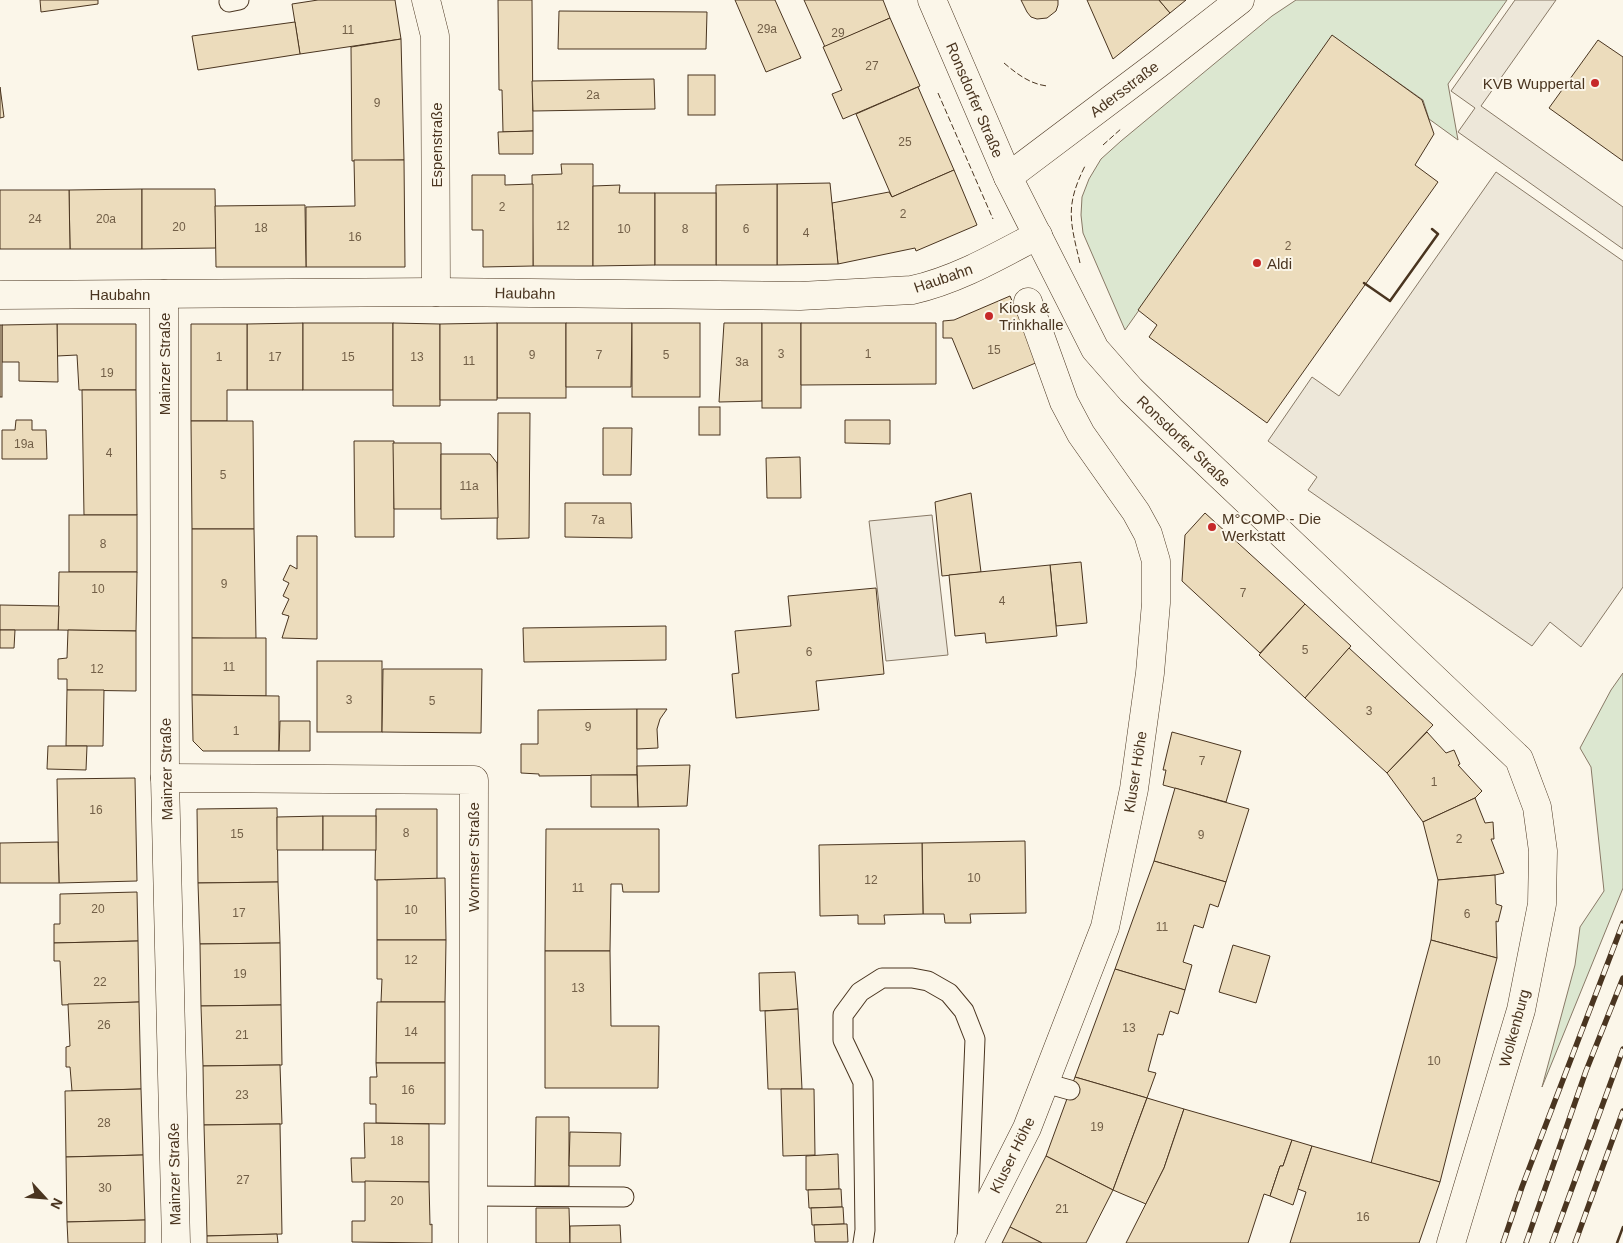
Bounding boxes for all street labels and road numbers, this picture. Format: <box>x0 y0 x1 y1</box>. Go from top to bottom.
street label: Ronsdorfer Straße <box>943 40 1007 160</box>
street label: Adersstraße <box>1086 58 1162 120</box>
street label: Espenstraße <box>428 102 445 188</box>
street label: Haubahn <box>911 260 975 296</box>
street label: Haubahn <box>494 284 556 302</box>
street label: Haubahn <box>90 286 150 303</box>
street label: Mainzer Straße <box>156 313 173 415</box>
street label: Ronsdorfer Straße <box>1134 392 1234 490</box>
street label: Mainzer Straße <box>157 718 175 820</box>
street label: Kluser Höhe <box>1120 730 1150 814</box>
street label: Wormser Straße <box>465 802 482 912</box>
street label: Wolkenburg <box>1495 987 1533 1069</box>
street label: Kluser Höhe <box>986 1114 1038 1196</box>
street label: Mainzer Straße <box>165 1123 183 1225</box>

